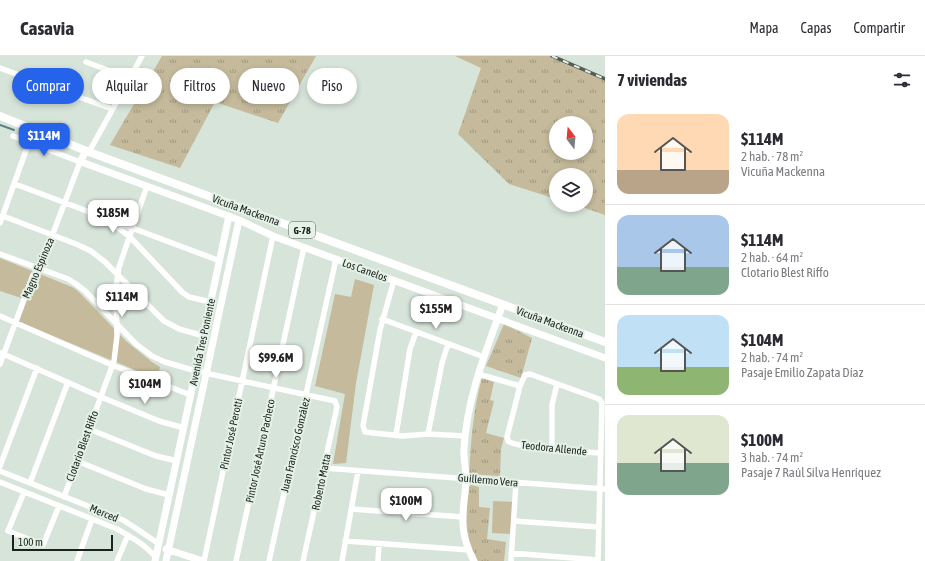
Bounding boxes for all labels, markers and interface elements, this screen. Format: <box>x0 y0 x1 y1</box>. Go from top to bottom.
text: Casavia <box>20 17 74 39</box>
text: Mapa <box>750 20 779 36</box>
text: Capas <box>801 20 832 36</box>
text: Compartir <box>854 20 905 36</box>
chip: Comprar <box>12 68 84 104</box>
chip: Alquilar <box>92 68 162 104</box>
chip: Filtros <box>170 68 230 104</box>
chip: Nuevo <box>238 68 299 104</box>
chip: Piso <box>307 68 357 104</box>
icon: filters <box>891 69 913 91</box>
text: 7 viviendas <box>617 70 687 90</box>
north arrow <box>549 116 593 160</box>
map controls <box>549 116 593 212</box>
pin: $114M <box>16 123 72 157</box>
text: $114M <box>28 128 60 143</box>
text: $114M <box>741 129 784 149</box>
icon: home <box>649 130 697 178</box>
text: 2 hab. · 78 m² <box>741 149 803 164</box>
text: Vicuña Mackenna <box>741 164 825 179</box>
button: layers <box>549 168 593 212</box>
street label: Vicuña Mackenna <box>210 192 282 228</box>
pin: $185M <box>85 200 141 234</box>
text: $185M <box>97 205 129 220</box>
road number: G-78 <box>289 222 315 238</box>
text: $114M <box>741 230 784 250</box>
icon: home <box>649 231 697 279</box>
street label: Magno Espinoza <box>20 236 56 300</box>
text: 2 hab. · 64 m² <box>741 250 803 265</box>
street label: Los Canelos <box>341 256 389 284</box>
text: Clotario Blest Riffo <box>741 265 829 280</box>
pin: $114M <box>94 284 150 318</box>
text: $114M <box>106 289 138 304</box>
pin: $155M <box>408 296 464 330</box>
street label: Avenida Tres Poniente <box>187 297 217 387</box>
text: $155M <box>420 301 452 316</box>
street label: Vicuña Mackenna <box>514 304 586 340</box>
text: $104M <box>741 330 784 350</box>
icon: home <box>649 331 697 379</box>
pin: $99.6M <box>243 345 309 379</box>
text: $99.6M <box>259 350 293 365</box>
text: 2 hab. · 74 m² <box>741 350 803 365</box>
text: Pasaje Emilio Zapata Díaz <box>741 365 863 380</box>
pin: $104M <box>117 371 173 405</box>
text: $104M <box>129 376 161 391</box>
street label: Juan Francisco González <box>278 396 312 494</box>
street label: Pintor José Perotti <box>218 397 244 471</box>
street label: Pintor José Arturo Pacheco <box>243 398 277 504</box>
street label: Clotario Blest Riffo <box>64 409 100 483</box>
text: $100M <box>741 430 784 450</box>
icon: home <box>649 431 697 479</box>
street label: Teodora Allende <box>521 439 587 457</box>
text: 3 hab. · 74 m² <box>741 450 803 465</box>
street label: Roberto Matta <box>309 453 333 511</box>
text: Pasaje 7 Raúl Silva Henríquez <box>741 465 881 480</box>
street label: Guillermo Vera <box>457 471 519 489</box>
pin: $100M <box>378 488 434 522</box>
text: $100M <box>390 493 422 508</box>
street label: Merced <box>88 502 120 524</box>
scale bar <box>12 533 113 552</box>
text: 100 m <box>18 536 43 548</box>

